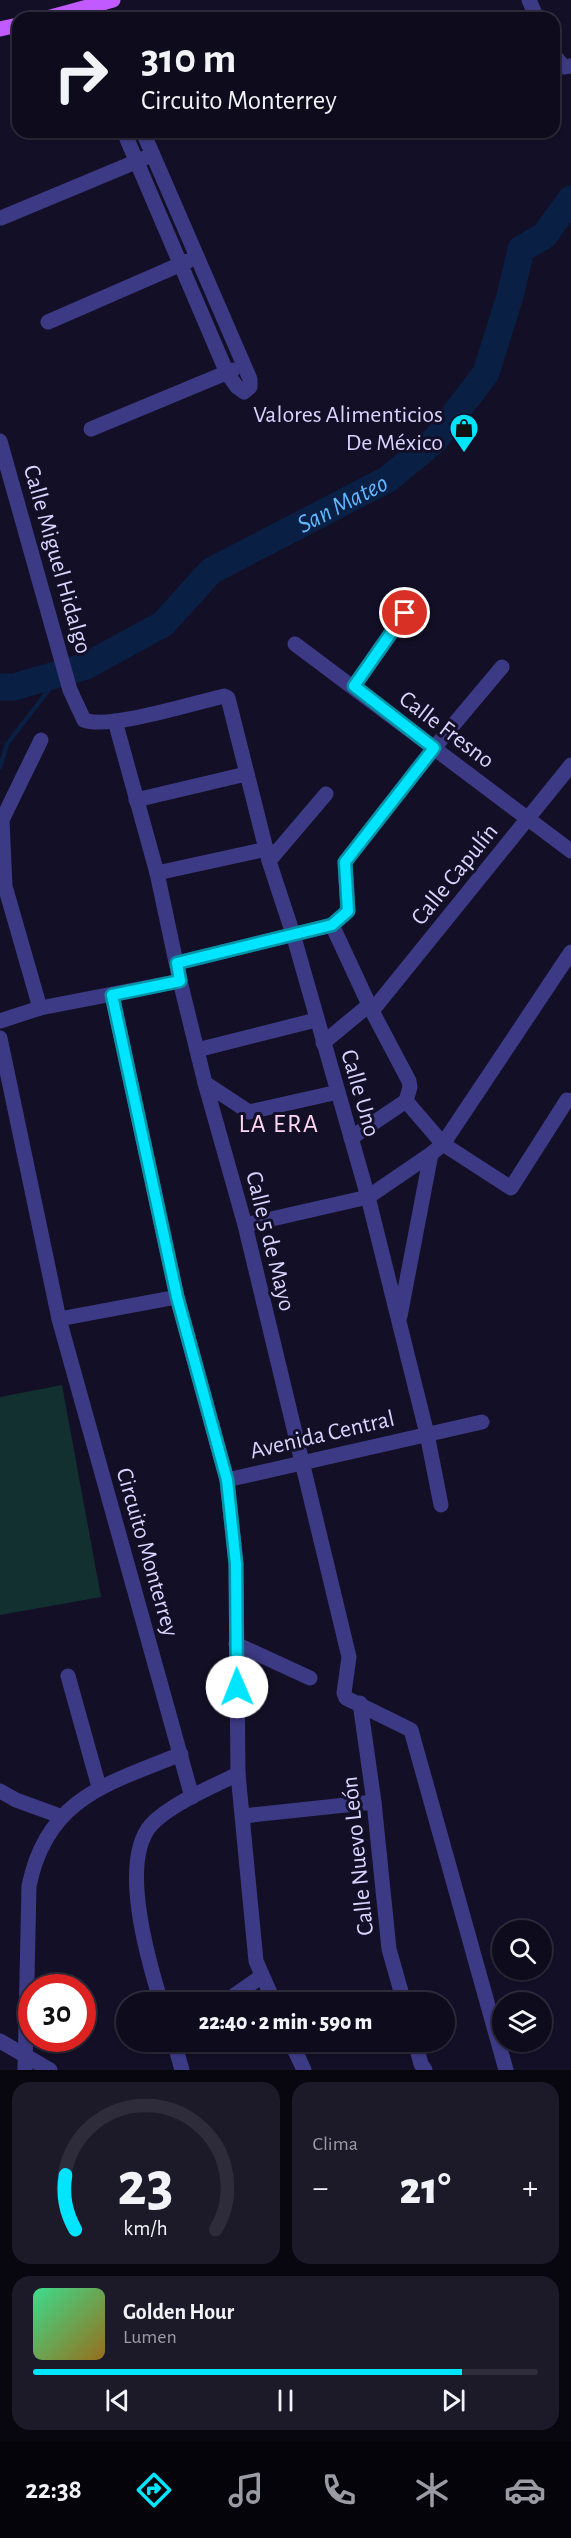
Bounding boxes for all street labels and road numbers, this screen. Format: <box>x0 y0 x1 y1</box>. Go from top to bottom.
street label: Calle Miguel Hidalgo <box>19 462 95 656</box>
street label: Calle Fresno <box>395 687 498 773</box>
street label: Calle Capulín <box>407 819 503 930</box>
street label: Calle Uno <box>336 1047 384 1139</box>
street label: Calle 5 de Mayo <box>241 1169 299 1314</box>
street label: Avenida Central <box>248 1407 397 1463</box>
street label: Circuito Monterrey <box>112 1465 183 1639</box>
street label: Calle Nuevo León <box>338 1775 378 1937</box>

